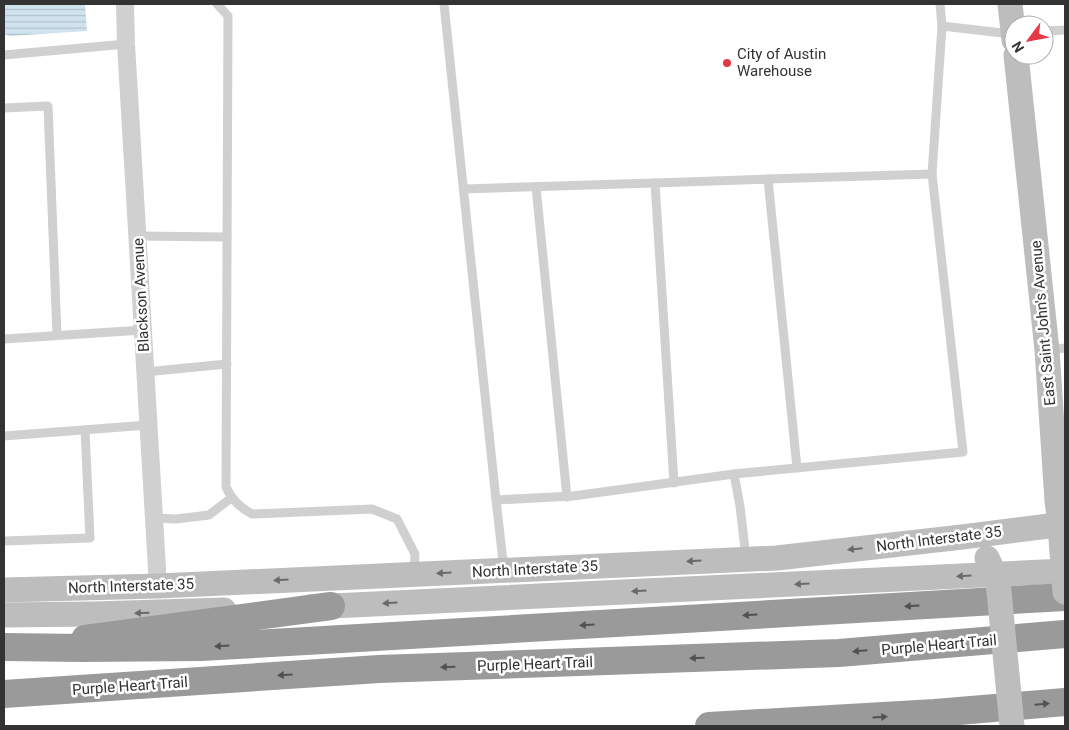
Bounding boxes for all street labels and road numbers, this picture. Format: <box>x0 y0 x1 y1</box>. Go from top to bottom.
street label: Blackson Avenue <box>129 238 153 352</box>
street label: East Saint John's Avenue <box>1027 240 1059 406</box>
street label: North Interstate 35 <box>875 522 1003 556</box>
street label: North Interstate 35 <box>472 557 598 581</box>
street label: North Interstate 35 <box>68 575 194 597</box>
street label: Purple Heart Trail <box>881 631 997 659</box>
street label: Purple Heart Trail <box>477 653 593 675</box>
street label: Purple Heart Trail <box>72 673 188 699</box>

